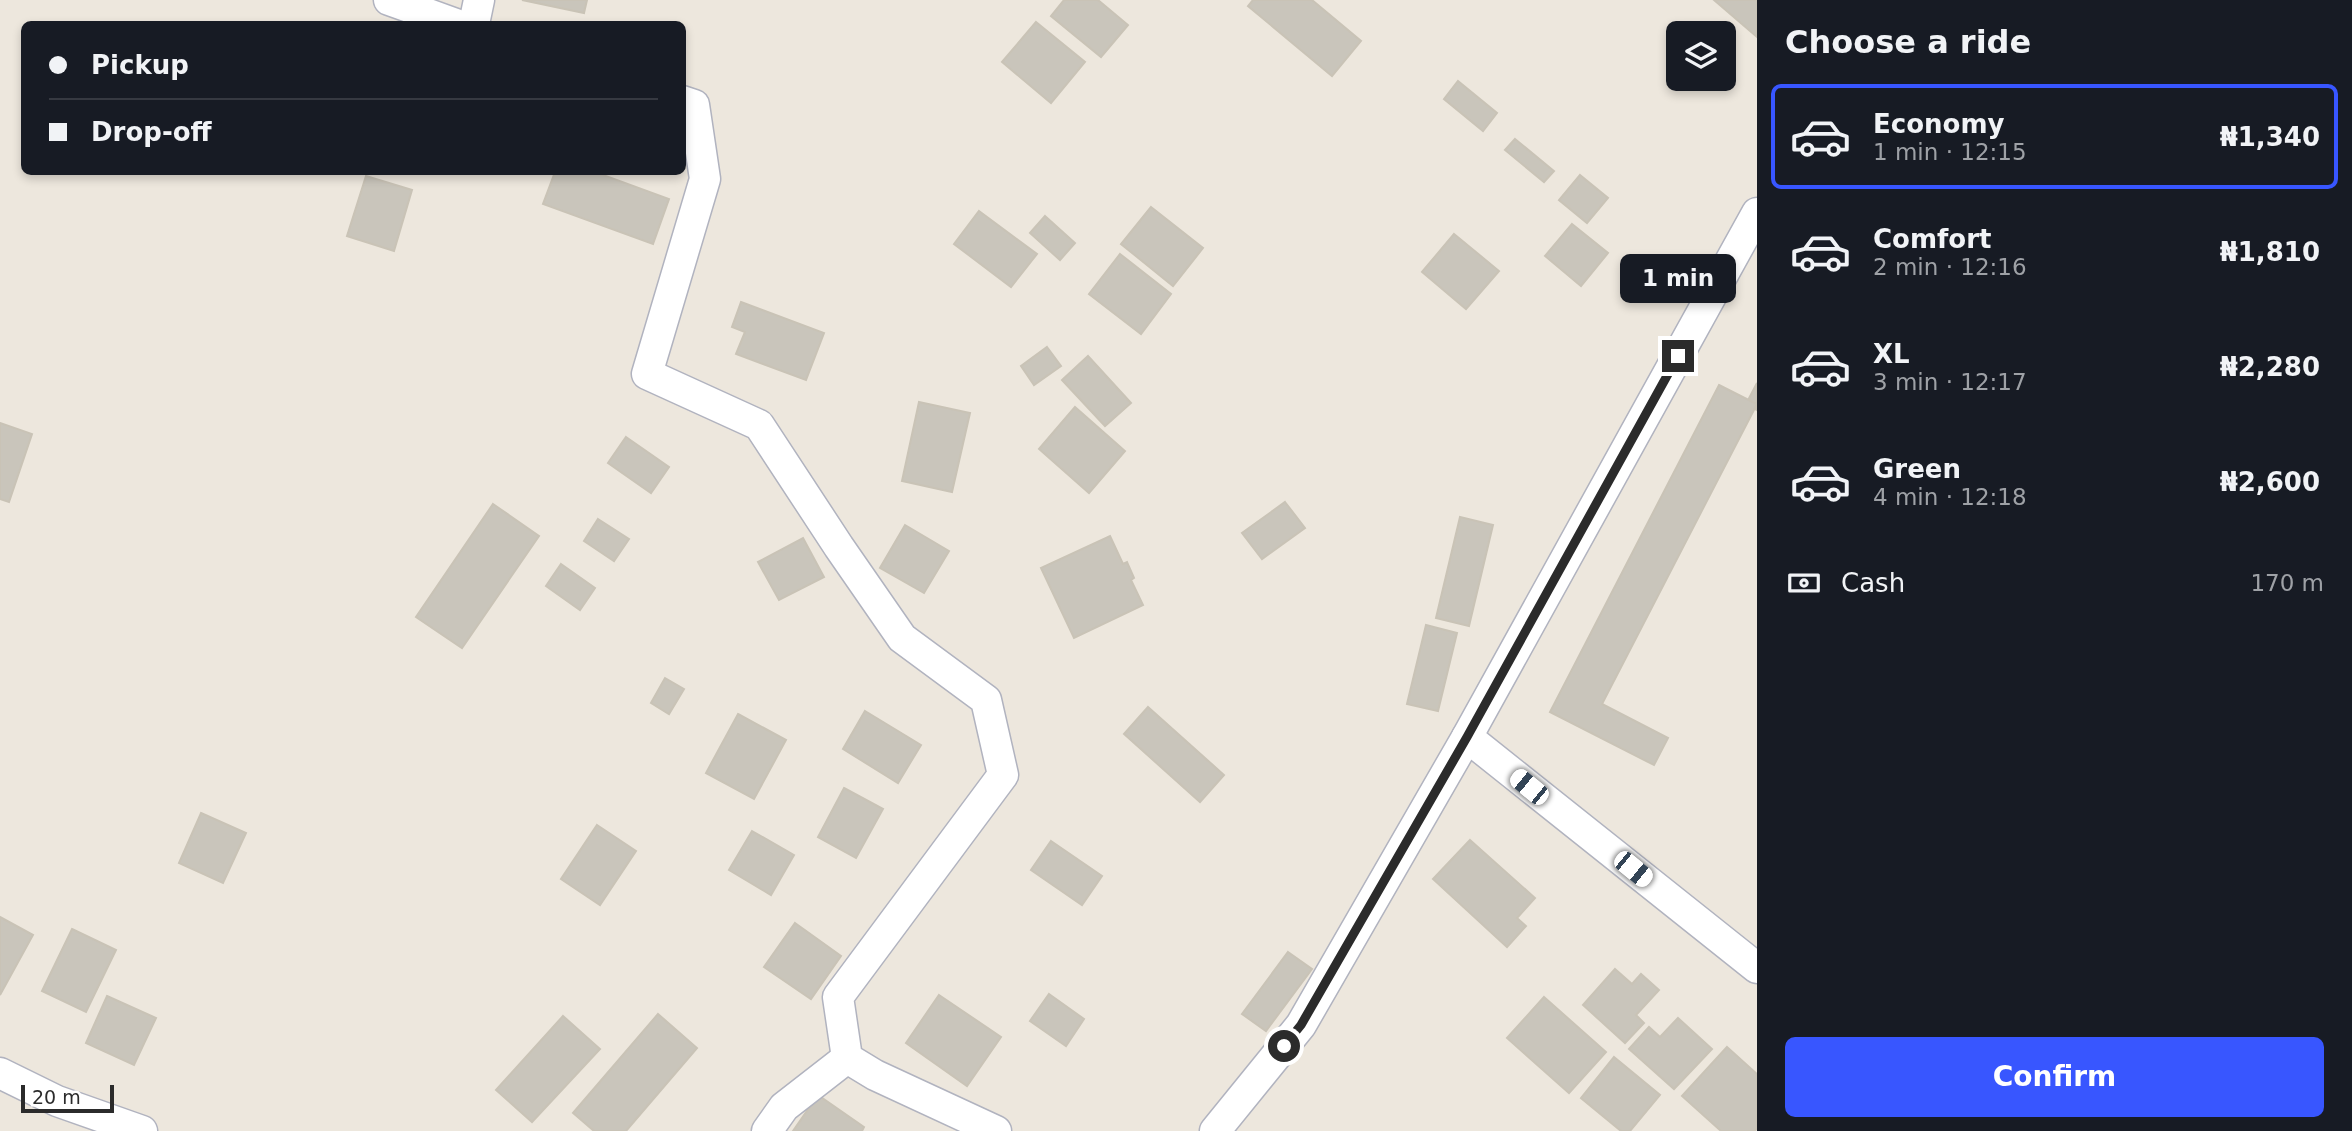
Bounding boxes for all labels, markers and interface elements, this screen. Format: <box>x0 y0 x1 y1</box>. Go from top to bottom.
map controls <box>1666 21 1736 91</box>
button: layers <box>1666 21 1736 91</box>
text: Choose a ride <box>1785 23 2031 61</box>
text: Pickup <box>91 50 189 80</box>
icon: car <box>1789 105 1852 168</box>
text: Economy <box>1873 109 2004 139</box>
text: Drop-off <box>91 117 212 147</box>
text: ₦1,340 <box>2220 122 2320 152</box>
text: 1 min · 12:15 <box>1873 139 2027 165</box>
icon: car <box>1789 220 1852 283</box>
text: Comfort <box>1873 224 1991 254</box>
text: ₦1,810 <box>2220 237 2320 267</box>
callout: 1 min <box>1620 254 1736 304</box>
text: 2 min · 12:16 <box>1873 254 2027 280</box>
text: 1 min <box>1642 265 1714 291</box>
icon: car <box>1789 335 1852 398</box>
text: XL <box>1873 339 1910 369</box>
route end <box>1662 340 1694 372</box>
text: ₦2,280 <box>2220 352 2320 382</box>
text: 3 min · 12:17 <box>1873 369 2027 395</box>
icon: car <box>1789 450 1852 513</box>
text: Green <box>1873 454 1961 484</box>
text: ₦2,600 <box>2220 467 2320 497</box>
text: 4 min · 12:18 <box>1873 484 2027 510</box>
icon: cash <box>1785 564 1823 602</box>
text: Cash <box>1841 568 1905 598</box>
text: 170 m <box>2250 570 2324 596</box>
car <box>1507 766 1552 808</box>
car <box>1611 848 1656 890</box>
route start <box>1268 1030 1300 1062</box>
button: Confirm <box>1785 1037 2324 1117</box>
scale bar <box>21 1082 114 1114</box>
text: 20 m <box>32 1086 81 1108</box>

